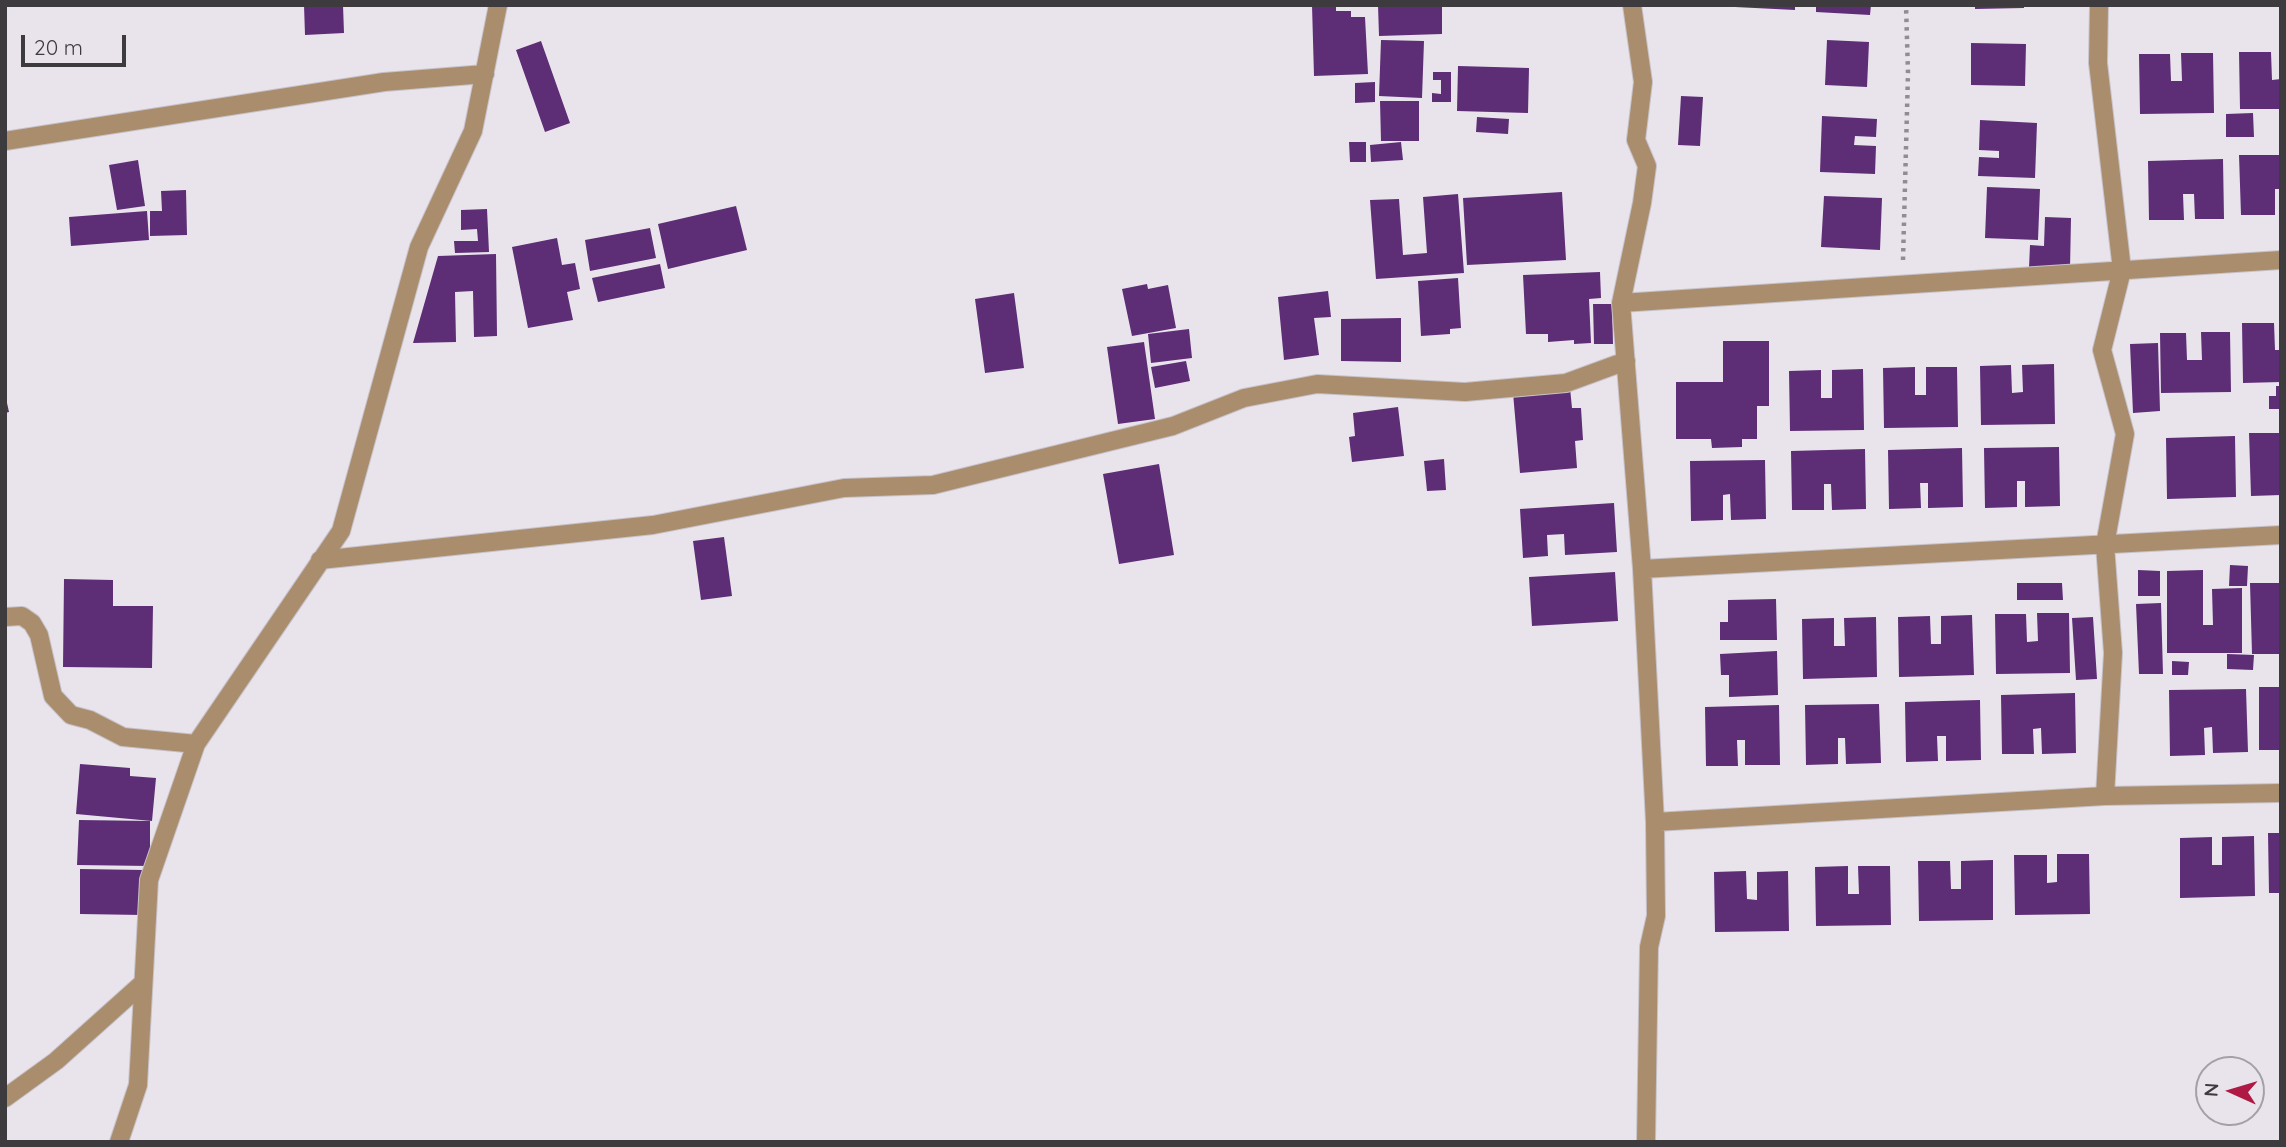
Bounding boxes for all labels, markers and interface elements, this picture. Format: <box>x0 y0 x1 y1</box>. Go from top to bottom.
scale bar <box>24 21 130 65</box>
text: 20 m <box>34 34 83 60</box>
north arrow <box>2195 1056 2265 1126</box>
text: N <box>2199 1082 2224 1097</box>

